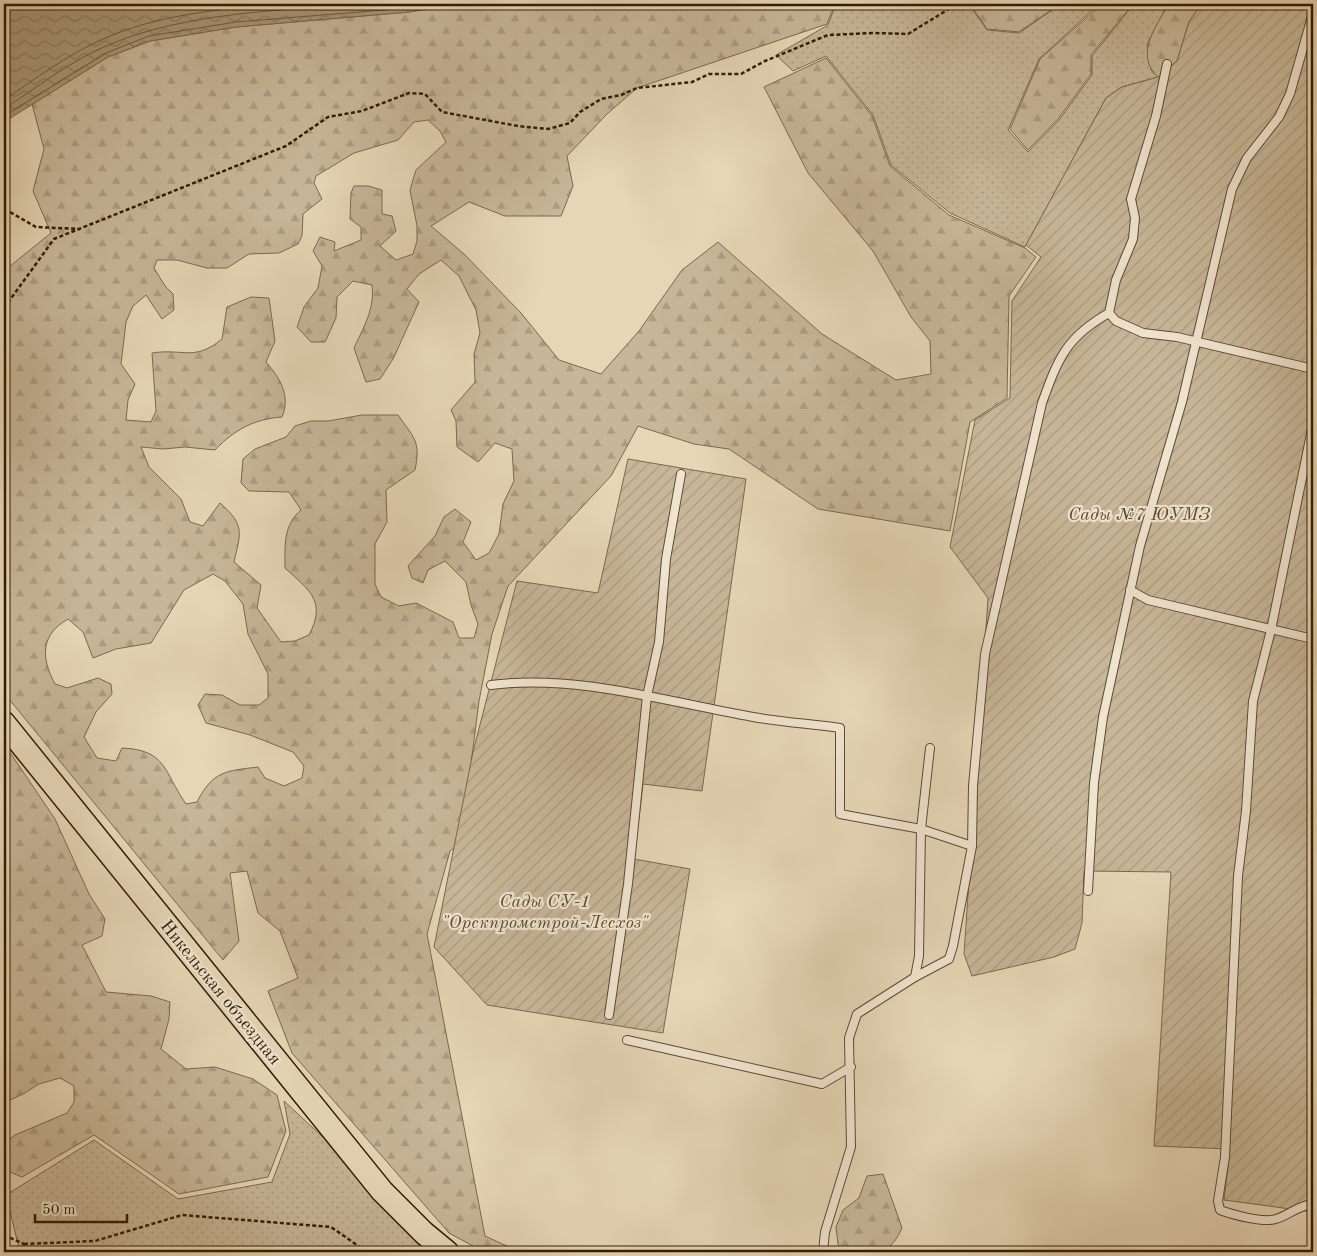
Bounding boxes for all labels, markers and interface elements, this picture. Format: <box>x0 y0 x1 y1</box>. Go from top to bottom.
park label: Сады №7 ЮУМЗ <box>1068 506 1210 524</box>
park label: Сады СУ-1 "Орскпромстрой-Лесхоз" <box>442 893 649 932</box>
street label: Никельская объездная <box>157 917 284 1068</box>
scale bar <box>35 1191 128 1223</box>
text: 50 m <box>42 1203 76 1218</box>

